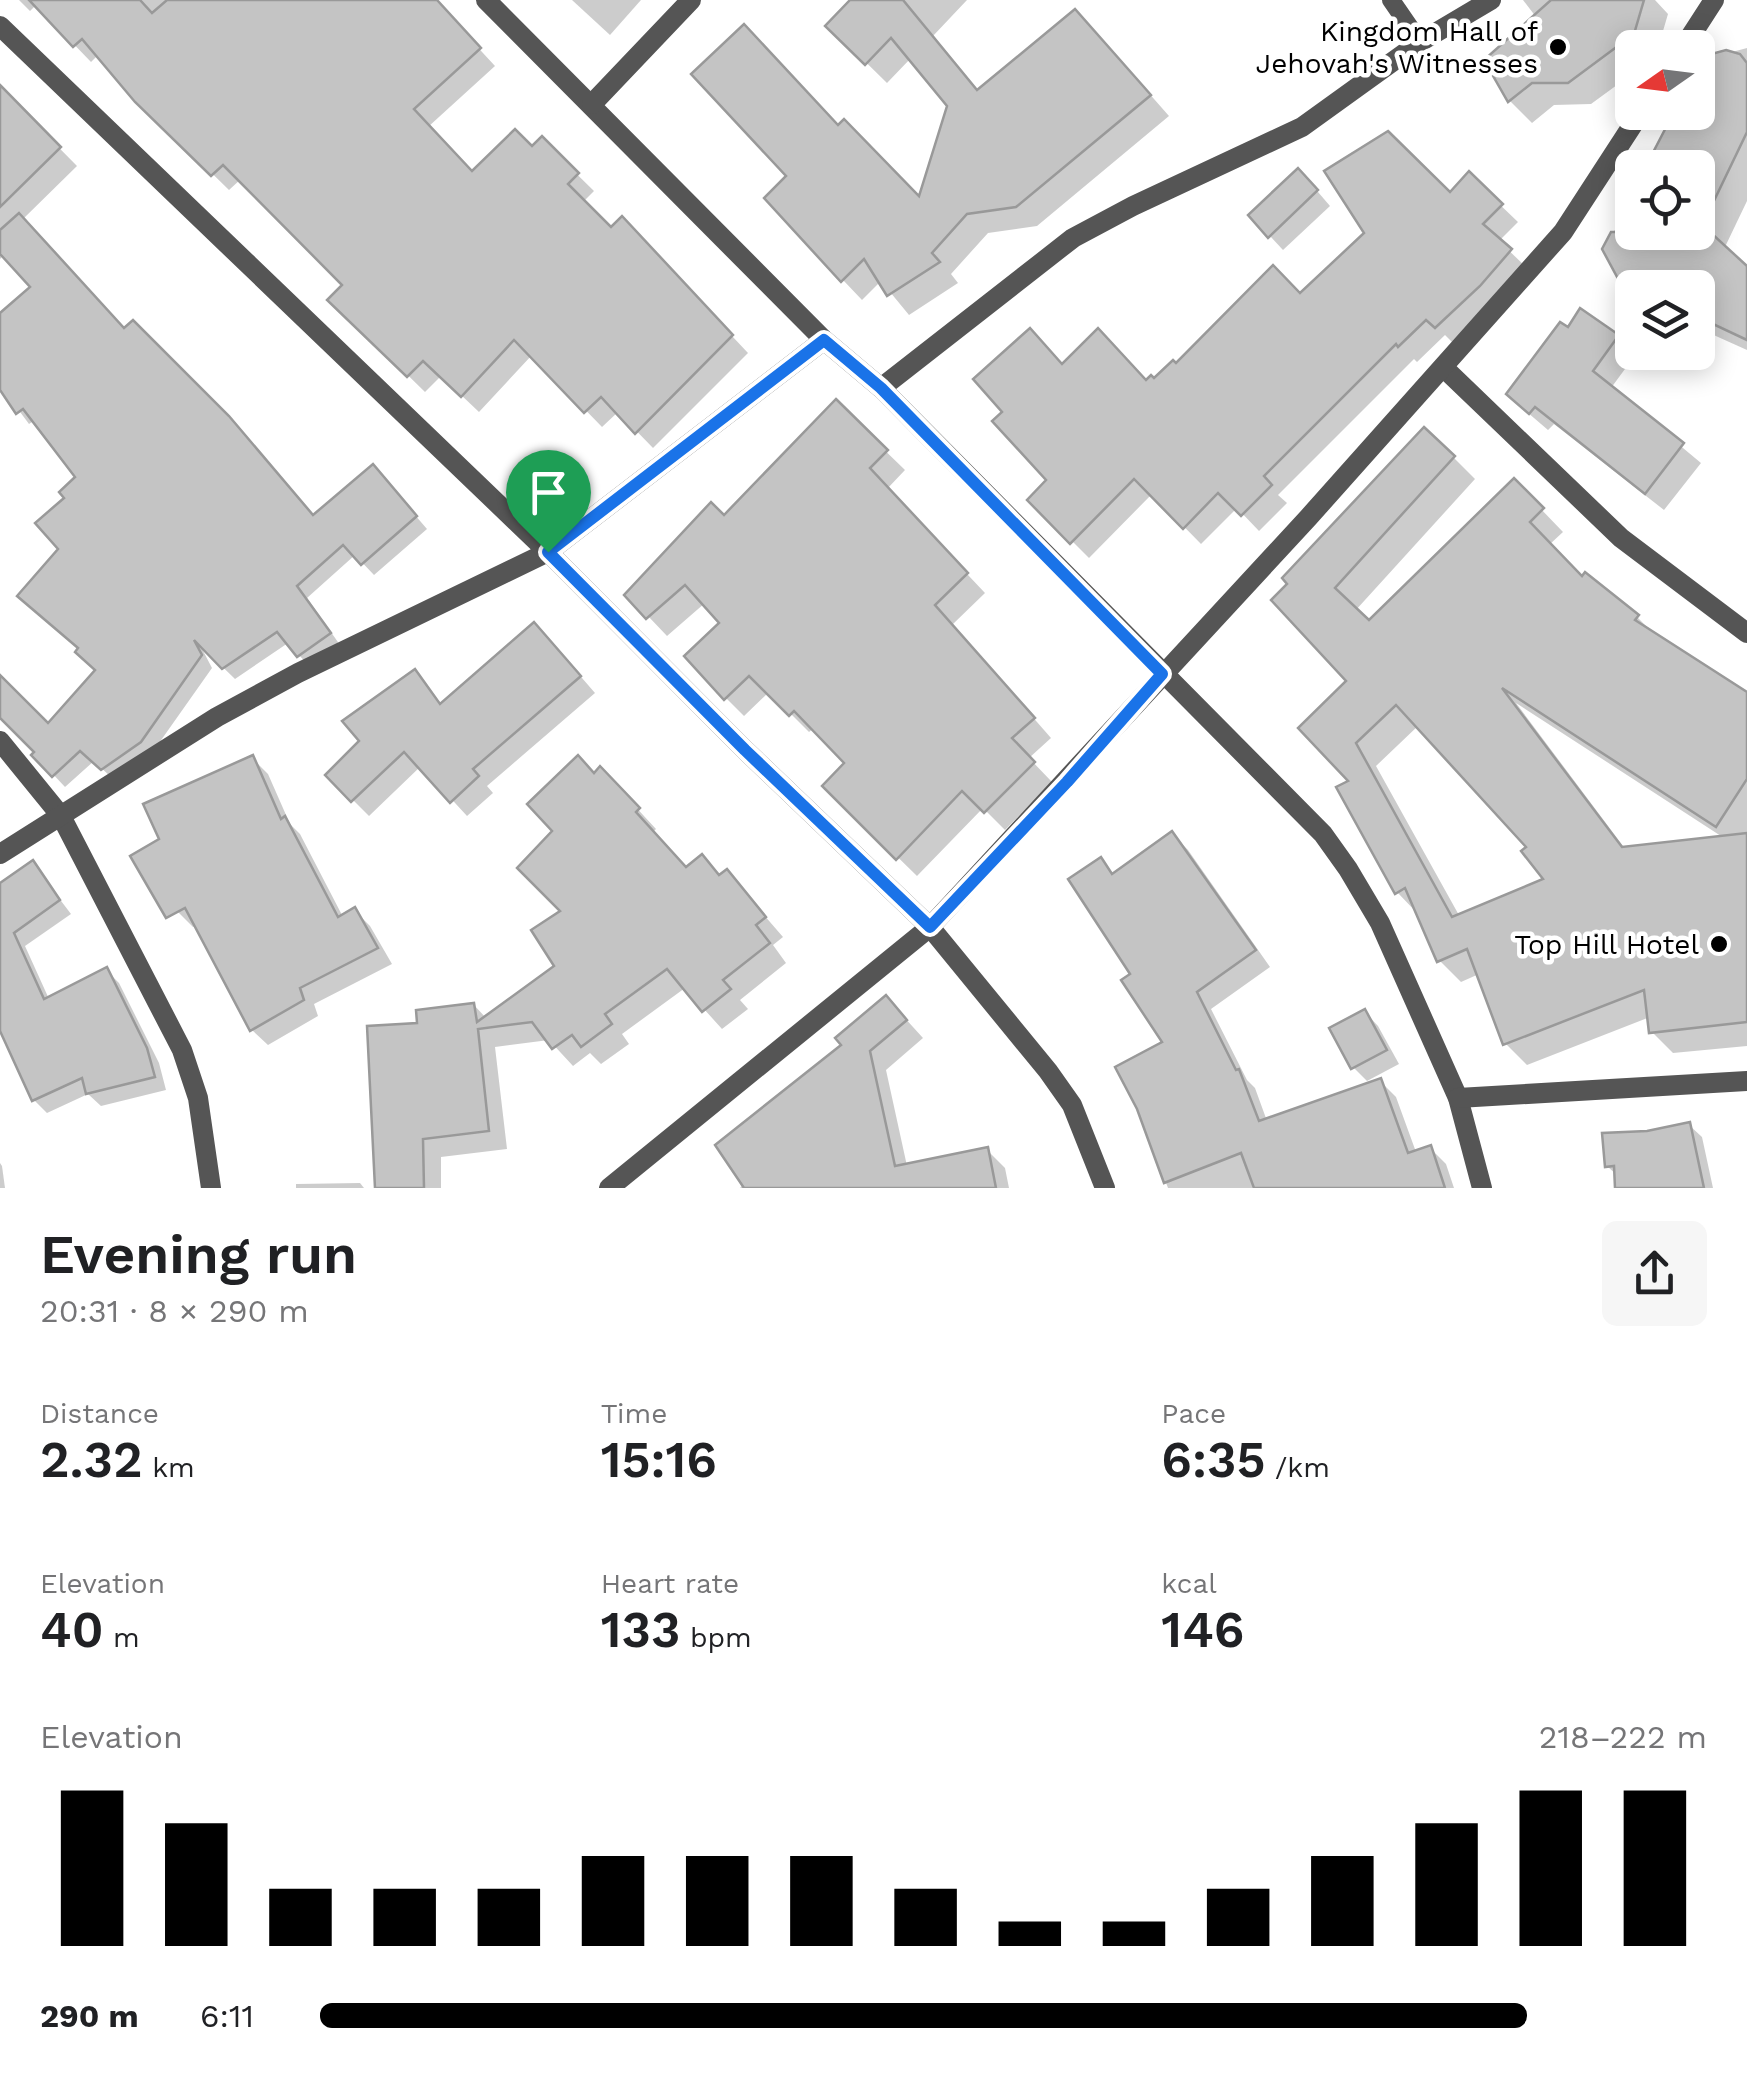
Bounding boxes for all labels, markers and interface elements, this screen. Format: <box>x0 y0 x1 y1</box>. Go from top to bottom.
place label: Kingdom Hall of Jehovah's Witnesses <box>1256 15 1538 80</box>
north arrow <box>1615 30 1715 130</box>
map controls <box>1615 30 1715 370</box>
marker: Kingdom Hall of Jehovah's Witnesses <box>1547 36 1569 58</box>
button: locate <box>1615 150 1715 250</box>
button: layers <box>1615 270 1715 370</box>
pin <box>506 450 591 553</box>
icon: arrive <box>521 465 576 520</box>
place label: Top Hill Hotel <box>1514 928 1699 961</box>
marker: Top Hill Hotel <box>1708 933 1730 955</box>
button: share <box>1602 1221 1707 1326</box>
text: Evening run <box>40 1222 357 1286</box>
text: 20:31 · 8 × 290 m <box>40 1292 309 1330</box>
text: Distance <box>40 1397 159 1430</box>
text: Time <box>601 1397 667 1430</box>
text: Pace <box>1161 1397 1226 1430</box>
text: 2.32 <box>40 1430 143 1489</box>
text: 15:16 <box>601 1430 717 1489</box>
text: 6:35 <box>1161 1430 1266 1489</box>
text: km <box>143 1451 195 1484</box>
text: /km <box>1266 1451 1330 1484</box>
text: Elevation <box>40 1567 165 1600</box>
text: Heart rate <box>601 1567 739 1600</box>
text: kcal <box>1161 1567 1217 1600</box>
text: 40 <box>40 1600 103 1659</box>
text: 133 <box>601 1600 680 1659</box>
text: 146 <box>1161 1600 1244 1659</box>
text: m <box>103 1621 140 1654</box>
text: bpm <box>680 1621 752 1654</box>
text: Elevation <box>40 1718 183 1756</box>
text: 218–222 m <box>1539 1718 1707 1756</box>
text: 290 m <box>40 1997 139 2035</box>
text: 6:11 <box>200 1997 254 2035</box>

